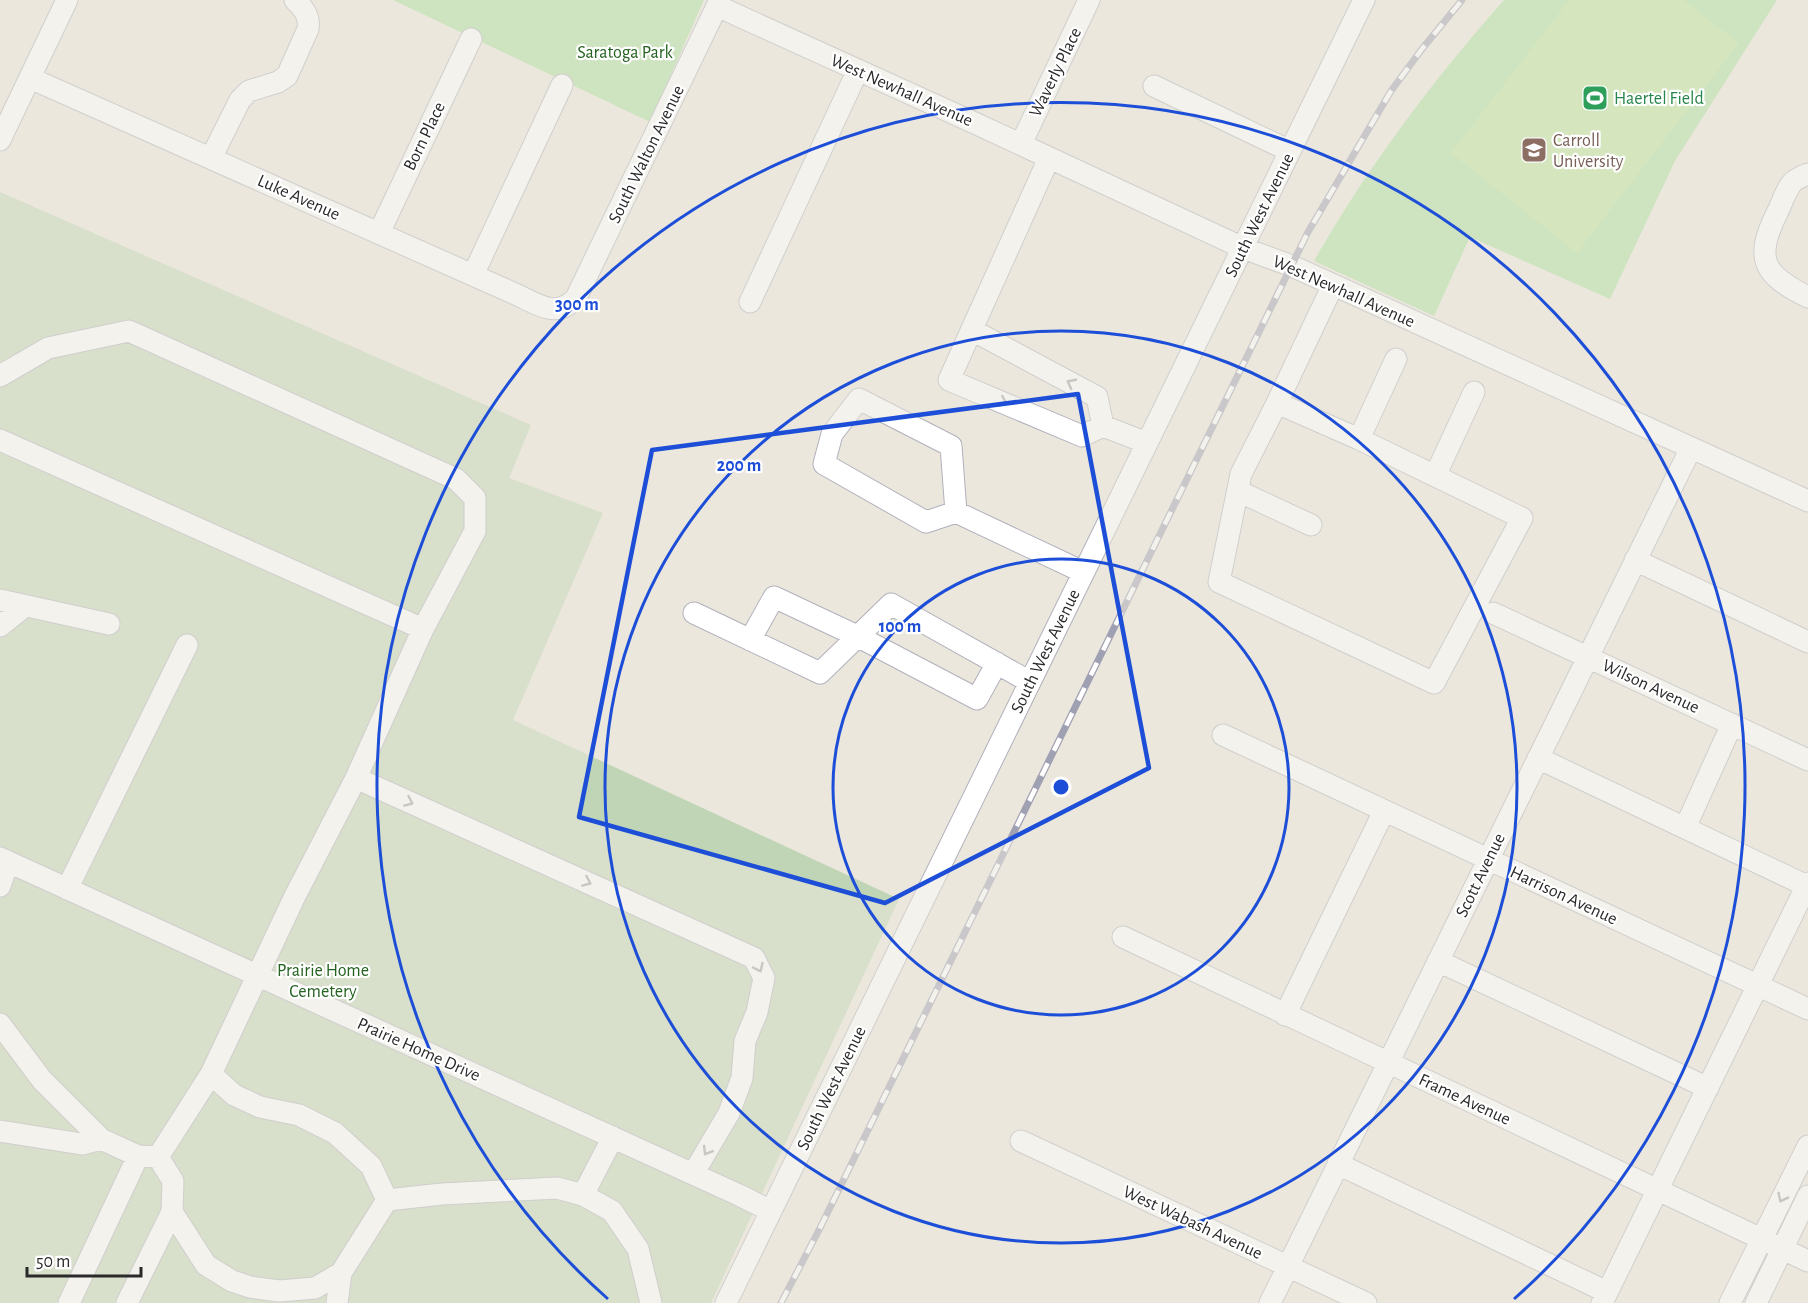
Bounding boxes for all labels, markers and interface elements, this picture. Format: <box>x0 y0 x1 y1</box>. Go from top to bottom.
street label: Waverly Place <box>1027 25 1085 120</box>
park label: Saratoga Park <box>577 44 674 62</box>
street label: West Newhall Avenue <box>828 52 975 130</box>
street label: South Walton Avenue <box>606 83 688 226</box>
sports icon: Haertel Field <box>1580 83 1610 113</box>
place label: Haertel Field <box>1614 90 1704 108</box>
street label: Born Place <box>401 99 449 173</box>
place label: Carroll University <box>1553 132 1624 171</box>
school or university icon: Carroll University <box>1519 135 1549 165</box>
street label: South West Avenue <box>1222 151 1298 280</box>
street label: Luke Avenue <box>255 172 343 224</box>
street label: West Newhall Avenue <box>1270 253 1417 331</box>
text: 300 m <box>555 296 599 314</box>
one-way arrow <box>1067 379 1078 390</box>
one-way arrow <box>997 395 1008 407</box>
text: 200 m <box>717 457 761 475</box>
street label: South West Avenue <box>1008 587 1084 716</box>
text: 100 m <box>879 618 921 636</box>
street label: Wilson Avenue <box>1599 657 1702 717</box>
centre of rings <box>1051 777 1071 797</box>
one-way arrow <box>403 794 414 806</box>
street label: Scott Avenue <box>1453 831 1509 920</box>
street label: Harrison Avenue <box>1507 863 1620 929</box>
one-way arrow <box>580 875 591 887</box>
park label: Prairie Home Cemetery <box>277 962 369 1001</box>
one-way arrow <box>752 962 764 973</box>
street label: Prairie Home Drive <box>354 1015 483 1085</box>
street label: South West Avenue <box>794 1024 870 1153</box>
street label: Frame Avenue <box>1416 1071 1513 1129</box>
one-way arrow <box>703 1145 715 1155</box>
street label: West Wabash Avenue <box>1120 1183 1265 1263</box>
one-way arrow <box>1778 1192 1789 1203</box>
scale bar <box>27 1240 141 1278</box>
text: 50 m <box>36 1253 70 1271</box>

